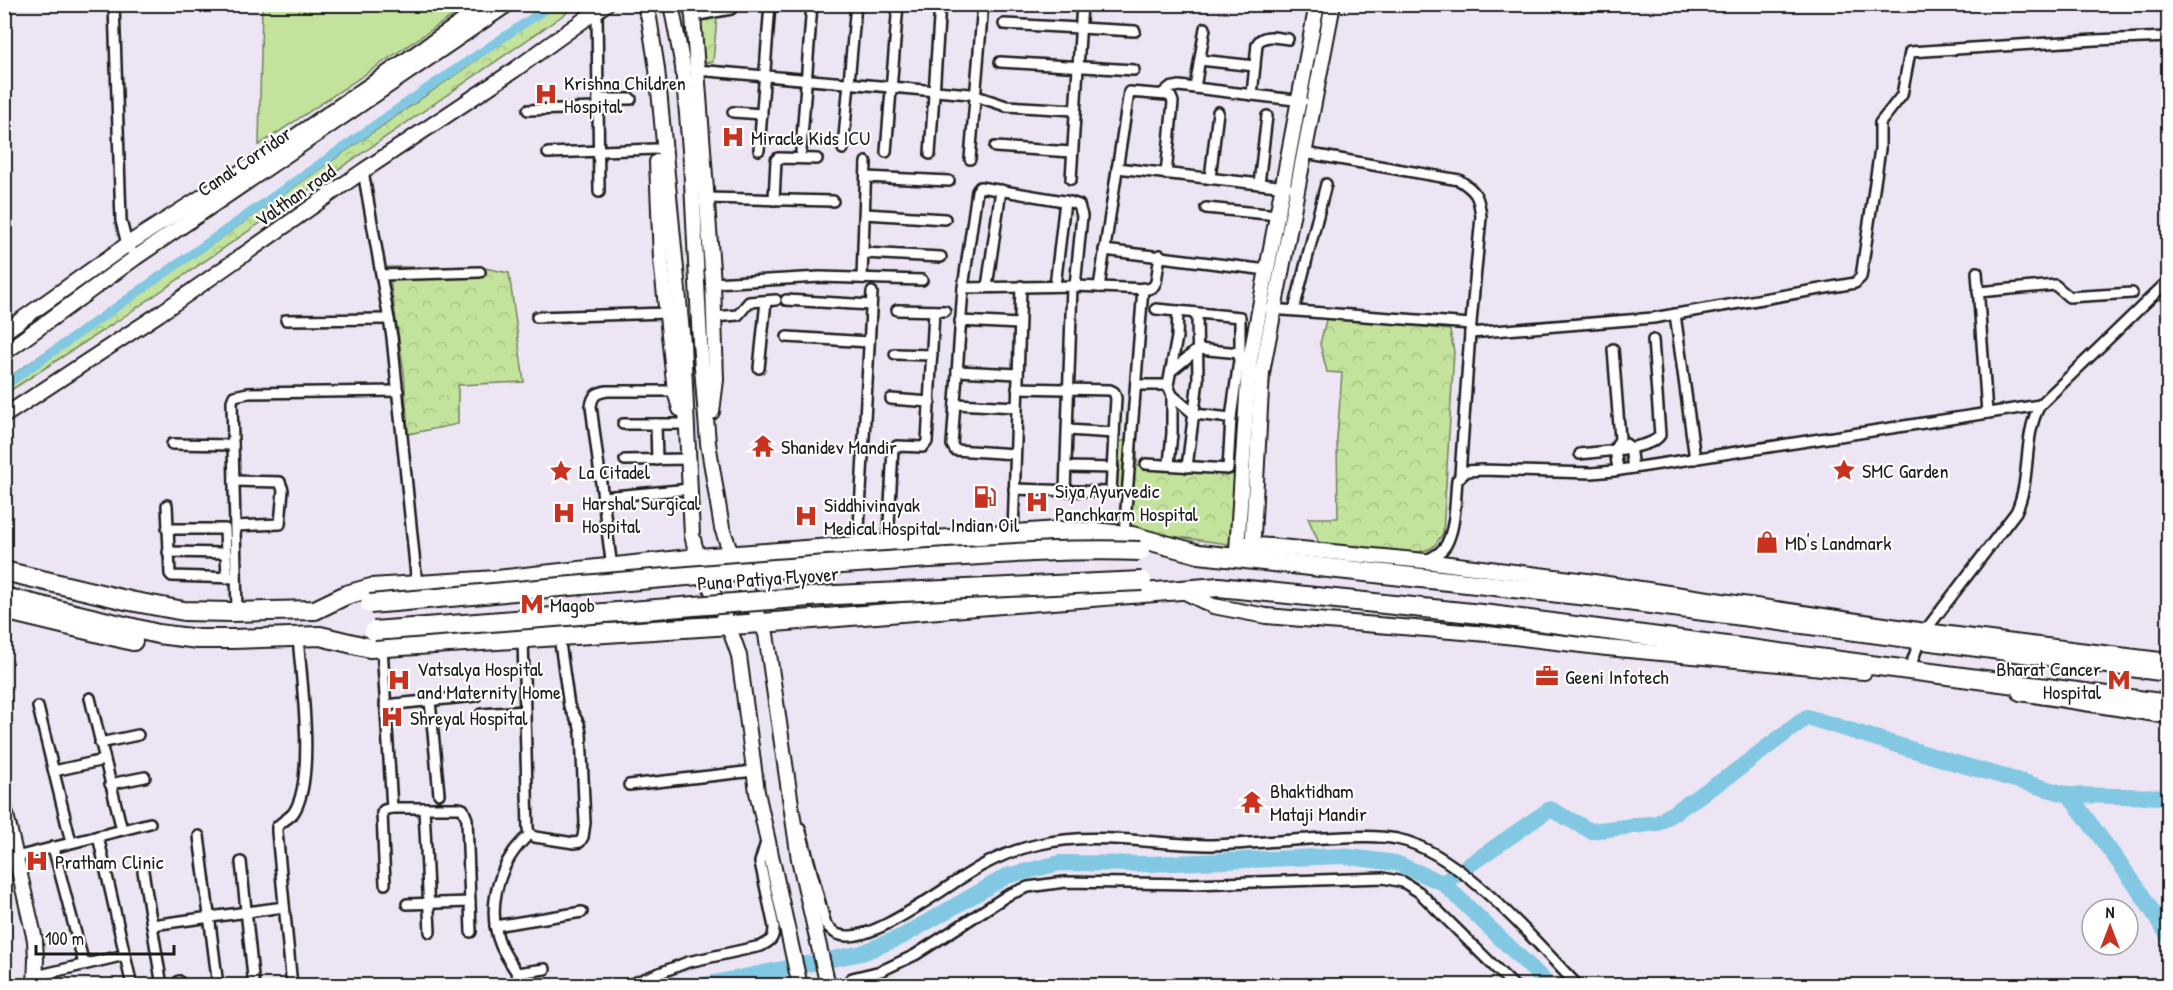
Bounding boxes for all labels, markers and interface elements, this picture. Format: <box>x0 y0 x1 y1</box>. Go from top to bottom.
place label: Krishna Children Hospital <box>564 69 686 119</box>
hospital icon: Krishna Children Hospital <box>533 81 559 107</box>
street label: Canal Corridor <box>192 119 297 202</box>
hospital icon: Miracle Kids ICU <box>720 124 746 150</box>
place label: Miracle Kids ICU <box>751 124 870 151</box>
street label: Valthan road <box>249 157 341 233</box>
temple icon: Shanidev Mandir <box>750 433 776 459</box>
place label: Shanidev Mandir <box>781 433 897 460</box>
place icon: SMC Garden <box>1831 457 1857 483</box>
place label: SMC Garden <box>1862 457 1949 484</box>
place icon: La Citadel <box>548 458 574 484</box>
place label: La Citadel <box>579 458 651 485</box>
place label: Siya Ayurvedic Panchkarm Hospital <box>1055 477 1199 527</box>
fuel station icon: Indian Oil <box>972 484 998 510</box>
place label: Harshal Surgical Hospital <box>582 489 701 539</box>
hospital icon: Siya Ayurvedic Panchkarm Hospital <box>1024 489 1050 515</box>
place label: Siddhivinayak Medical Hospital <box>824 491 941 541</box>
hospital icon: Harshal Surgical Hospital <box>551 500 577 526</box>
hospital icon: Siddhivinayak Medical Hospital <box>793 503 819 529</box>
place label: Indian Oil <box>951 511 1020 538</box>
shop icon: MD's Landmark <box>1754 529 1780 555</box>
place label: MD's Landmark <box>1785 529 1892 556</box>
street label: Puna Patiya Flyover <box>696 560 840 596</box>
metro station icon: Magob <box>519 591 545 617</box>
place label: Magob <box>550 591 595 618</box>
place label: Vatsalya Hospital and Maternity Home <box>417 655 561 705</box>
place label: Bharat Cancer Hospital <box>1996 655 2102 705</box>
office icon: Geeni Infotech <box>1534 663 1560 689</box>
place label: Geeni Infotech <box>1565 663 1669 690</box>
hospital icon: Vatsalya Hospital and Maternity Home <box>386 667 412 693</box>
metro station icon: Bharat Cancer Hospital <box>2106 667 2132 693</box>
hospital icon: Shreyal Hospital <box>379 704 405 730</box>
place label: Shreyal Hospital <box>410 704 528 731</box>
place label: Bhaktidham Mataji Mandir <box>1270 777 1367 827</box>
temple icon: Bhaktidham Mataji Mandir <box>1239 789 1265 815</box>
hospital icon: Pratham Clinic <box>24 848 50 874</box>
place label: Pratham Clinic <box>55 848 164 875</box>
north arrow <box>2080 897 2140 957</box>
text: N <box>2106 901 2115 923</box>
scale bar <box>36 918 174 956</box>
text: 100 m <box>45 926 84 951</box>

